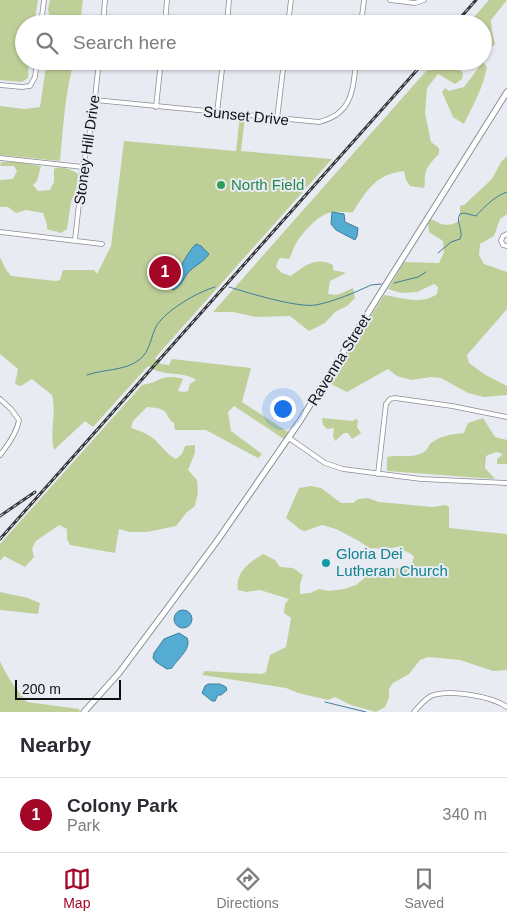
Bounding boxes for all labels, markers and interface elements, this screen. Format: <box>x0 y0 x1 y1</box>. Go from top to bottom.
search box <box>15 15 492 70</box>
icon: search <box>33 29 61 57</box>
text: Search here <box>73 32 177 53</box>
street label: Stoney Hill Drive <box>70 94 103 206</box>
street label: Sunset Drive <box>202 103 290 128</box>
place label: North Field <box>231 176 304 193</box>
marker: North Field <box>215 179 227 191</box>
pin: 1 <box>149 253 181 291</box>
street label: Ravenna Street <box>304 310 374 408</box>
your location <box>270 396 296 422</box>
place label: Gloria Dei Lutheran Church <box>336 545 448 579</box>
marker: Gloria Dei Lutheran Church <box>320 557 332 569</box>
scale bar <box>15 677 121 700</box>
text: 200 m <box>22 681 61 697</box>
text: Nearby <box>20 733 91 756</box>
text: Colony Park <box>67 795 178 816</box>
text: 1 <box>32 806 40 823</box>
text: 340 m <box>443 806 487 823</box>
text: Park <box>67 817 100 834</box>
tab: Map <box>63 865 91 911</box>
tab: Directions <box>217 865 279 911</box>
tab: Saved <box>404 865 444 911</box>

